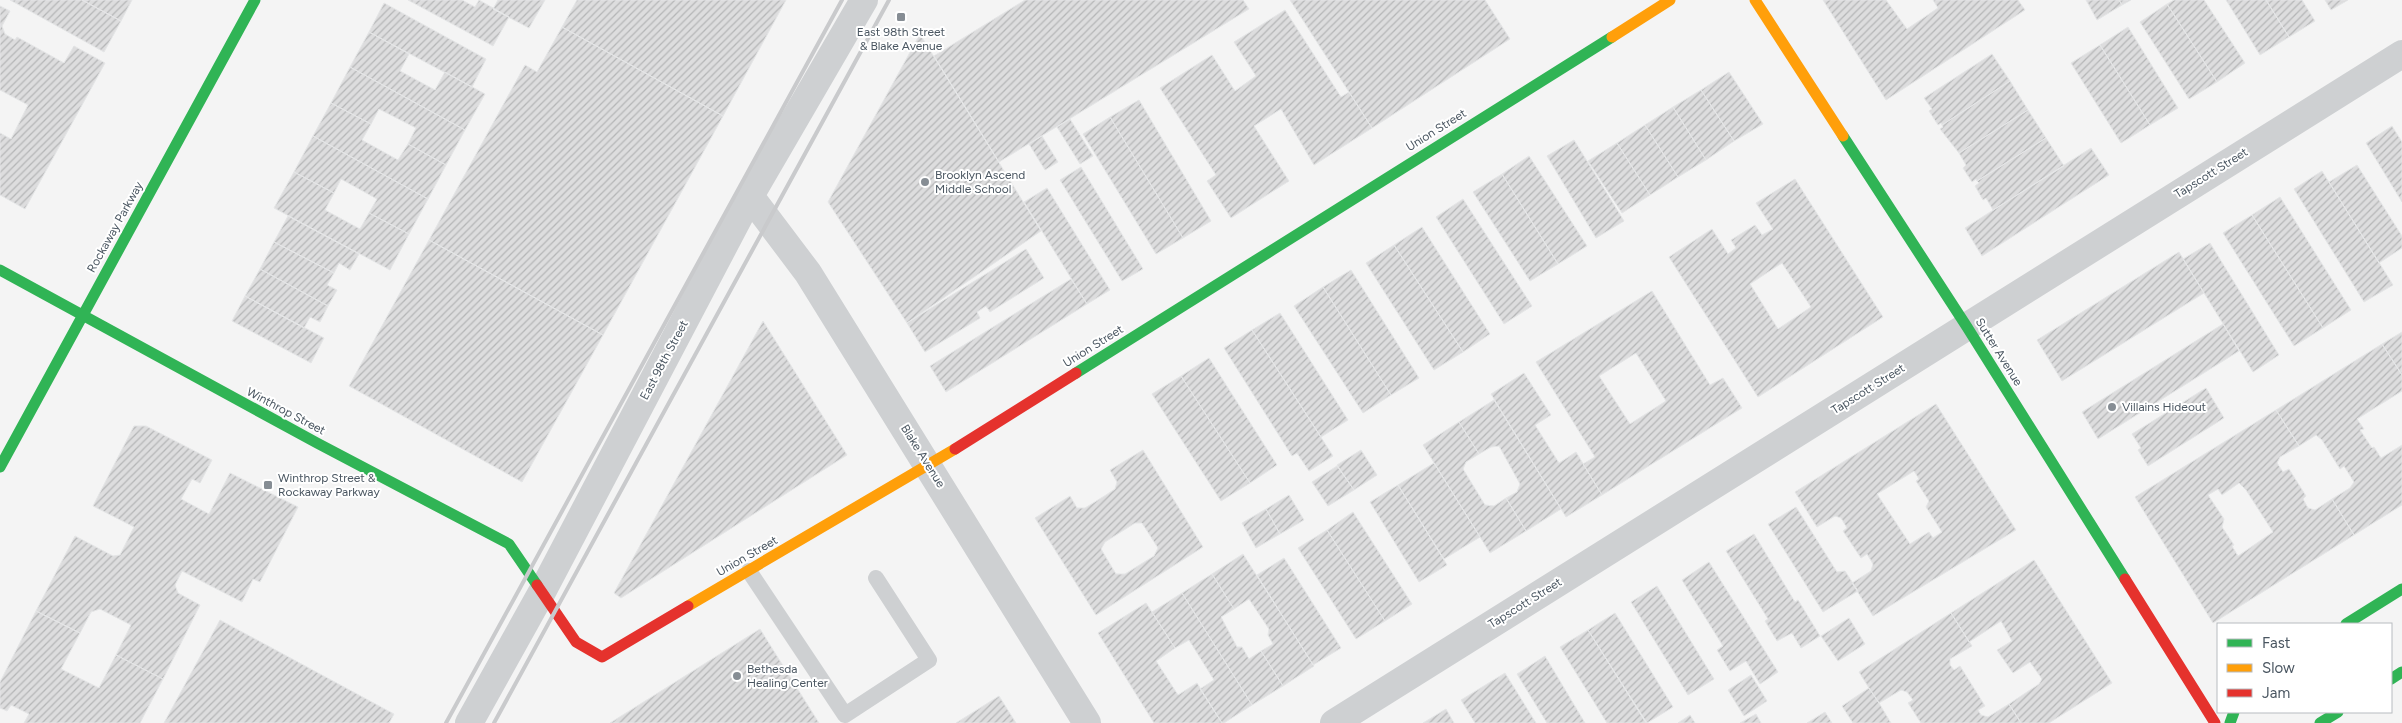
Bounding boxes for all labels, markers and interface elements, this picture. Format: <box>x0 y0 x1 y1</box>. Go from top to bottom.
marker: East 98th Street & Blake Avenue <box>895 11 907 23</box>
place label: East 98th Street & Blake Avenue <box>857 25 946 53</box>
street label: Union Street <box>1403 106 1469 154</box>
street label: Tapscott Street <box>2172 145 2251 201</box>
place label: Brooklyn Ascend Middle School <box>935 168 1025 196</box>
marker: Brooklyn Ascend Middle School <box>919 176 931 188</box>
street label: Rockaway Parkway <box>84 179 146 275</box>
street label: Sutter Avenue <box>1973 316 2026 389</box>
street label: East 98th Street <box>637 317 691 402</box>
street label: Union Street <box>1060 322 1126 370</box>
street label: Tapscott Street <box>1829 361 1908 417</box>
street label: Winthrop Street <box>244 384 328 438</box>
place label: Villains Hideout <box>2122 400 2207 414</box>
marker: Villains Hideout <box>2106 401 2118 413</box>
street label: Blake Avenue <box>898 422 948 491</box>
place label: Winthrop Street & Rockaway Parkway <box>278 471 380 499</box>
marker: Winthrop Street & Rockaway Parkway <box>262 479 274 491</box>
street label: Union Street <box>714 533 780 579</box>
street label: Tapscott Street <box>1486 575 1565 631</box>
legend <box>2217 623 2392 713</box>
text: Fast <box>2262 634 2291 652</box>
text: Slow <box>2262 659 2295 677</box>
place label: Bethesda Healing Center <box>747 662 828 690</box>
marker: Bethesda Healing Center <box>731 670 743 682</box>
text: Jam <box>2262 684 2290 702</box>

